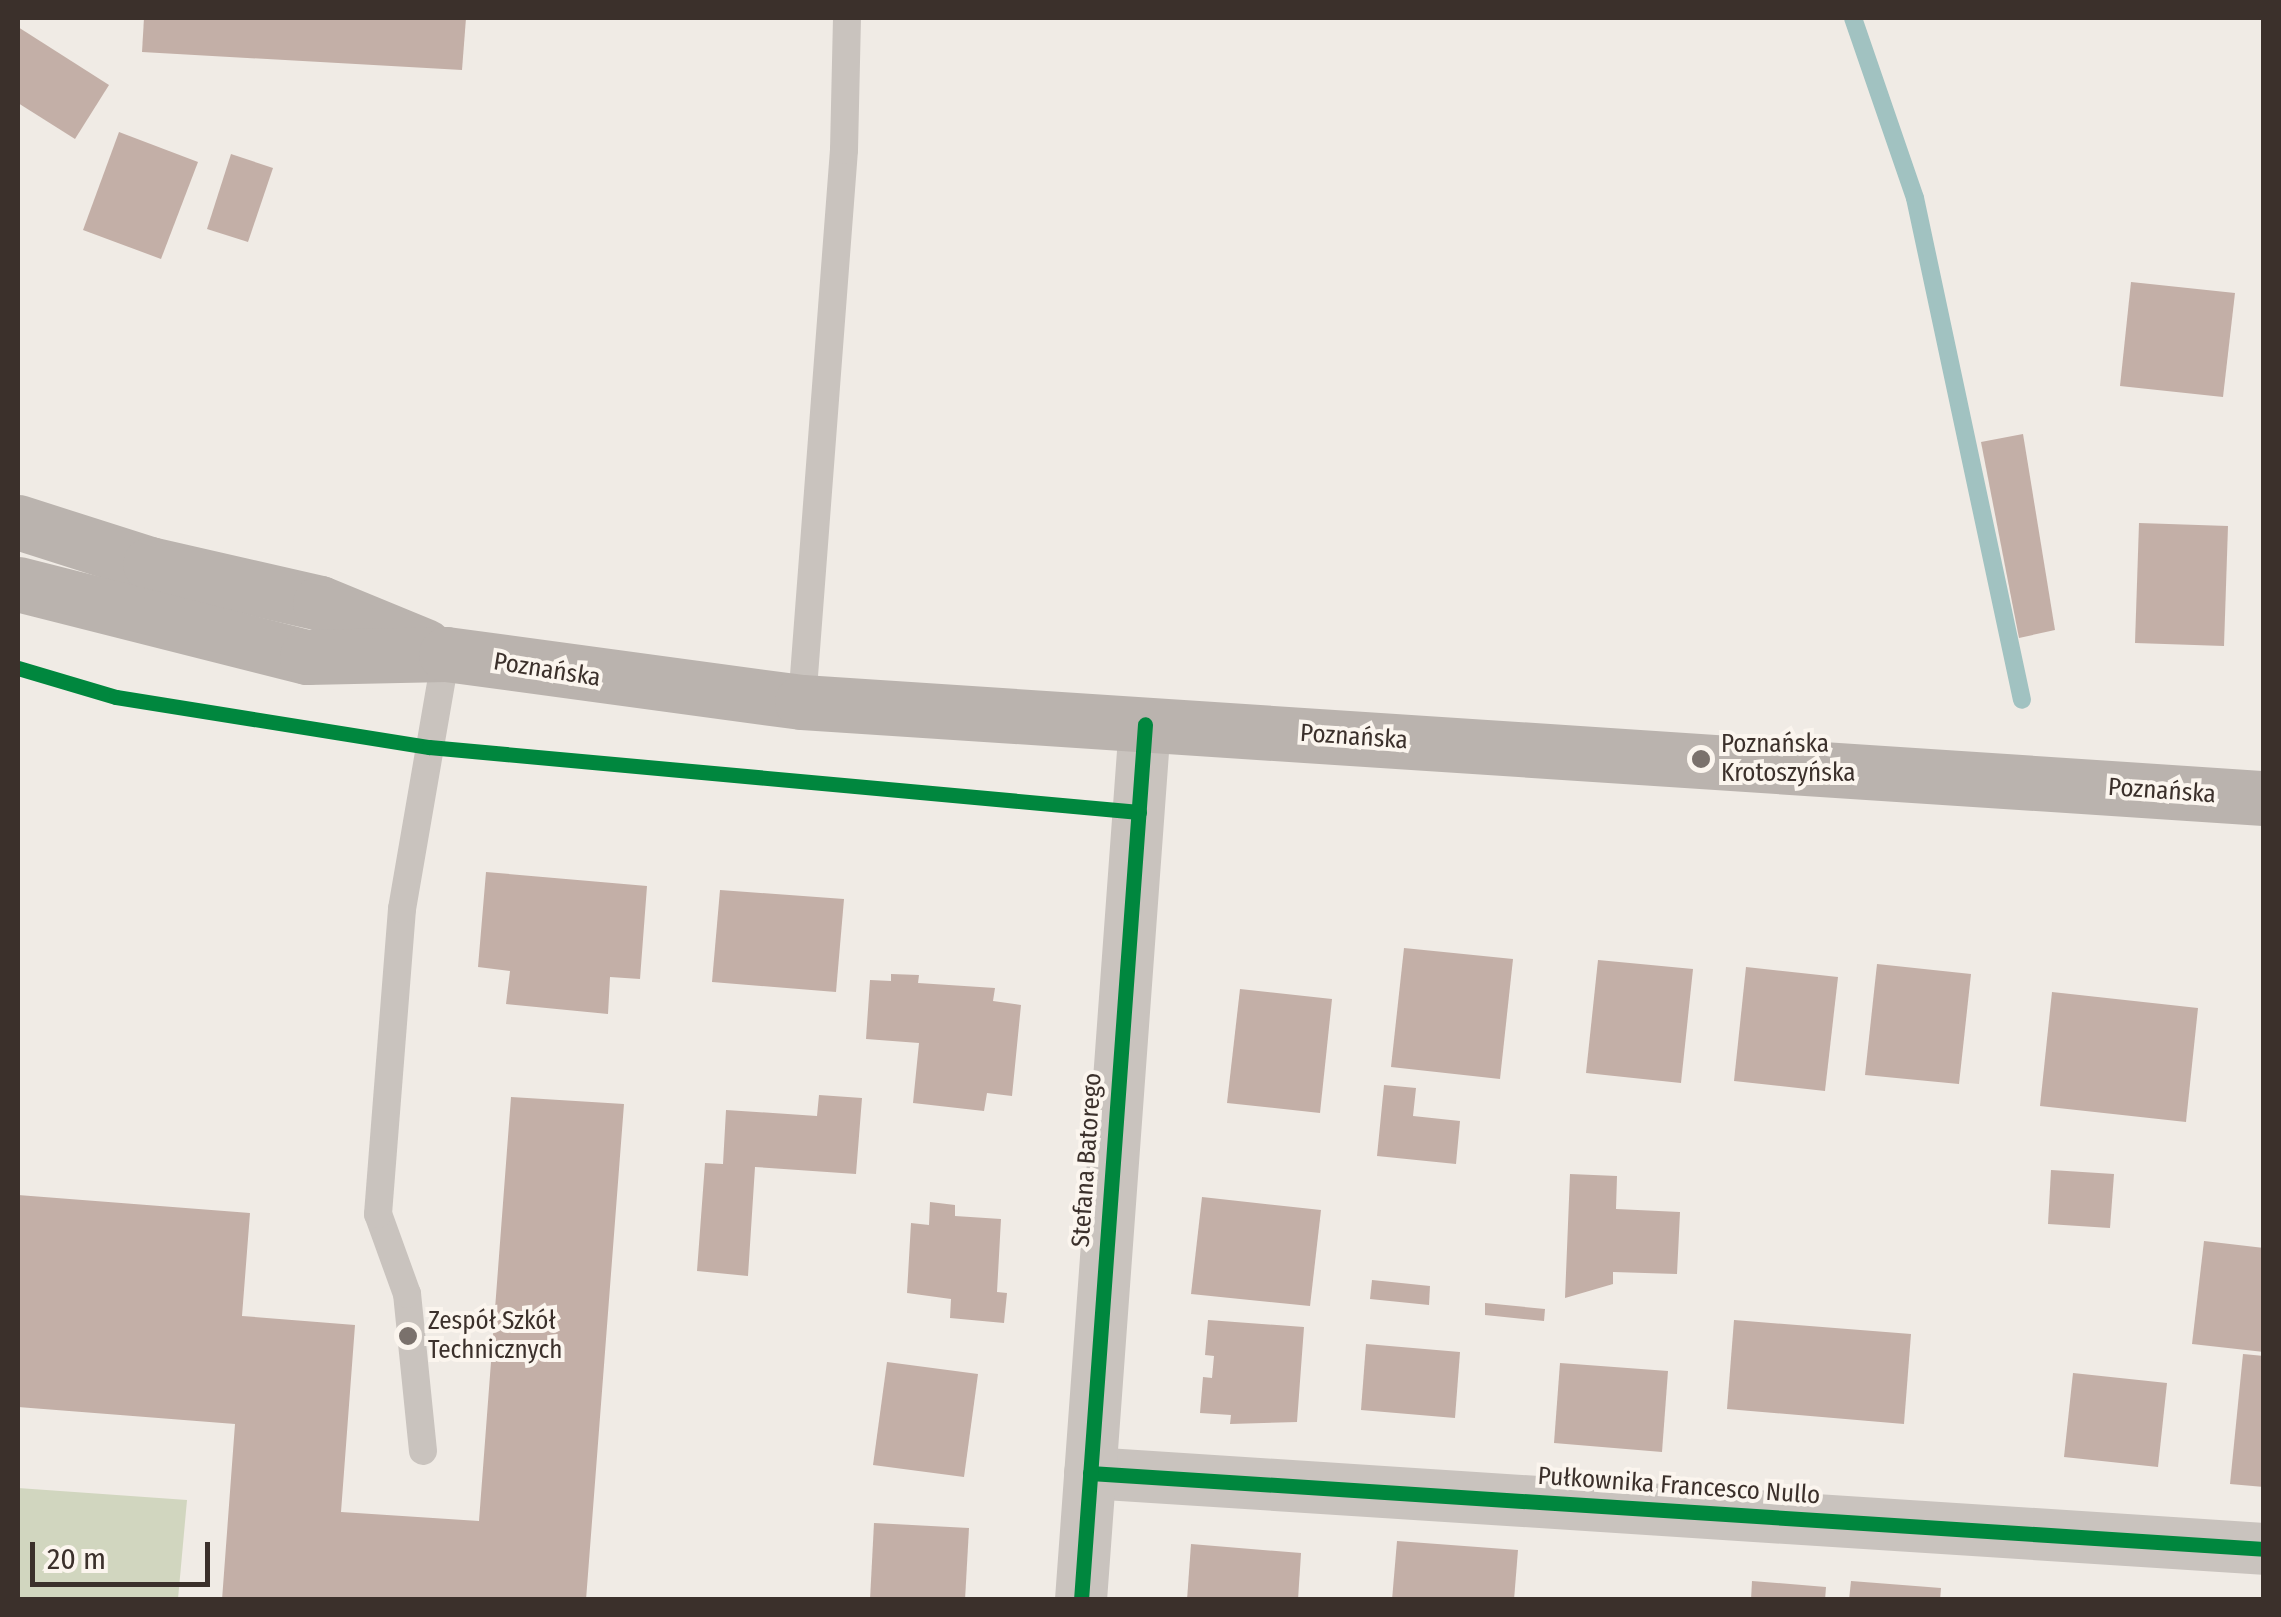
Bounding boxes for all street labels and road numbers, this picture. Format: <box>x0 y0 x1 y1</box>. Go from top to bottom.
street label: Poznańska <box>491 647 603 693</box>
street label: Poznańska <box>1299 718 1409 756</box>
street label: Poznańska <box>2107 772 2217 810</box>
street label: Stefana Batorego <box>1066 1072 1108 1248</box>
street label: Pułkownika Francesco Nullo <box>1537 1461 1821 1511</box>

